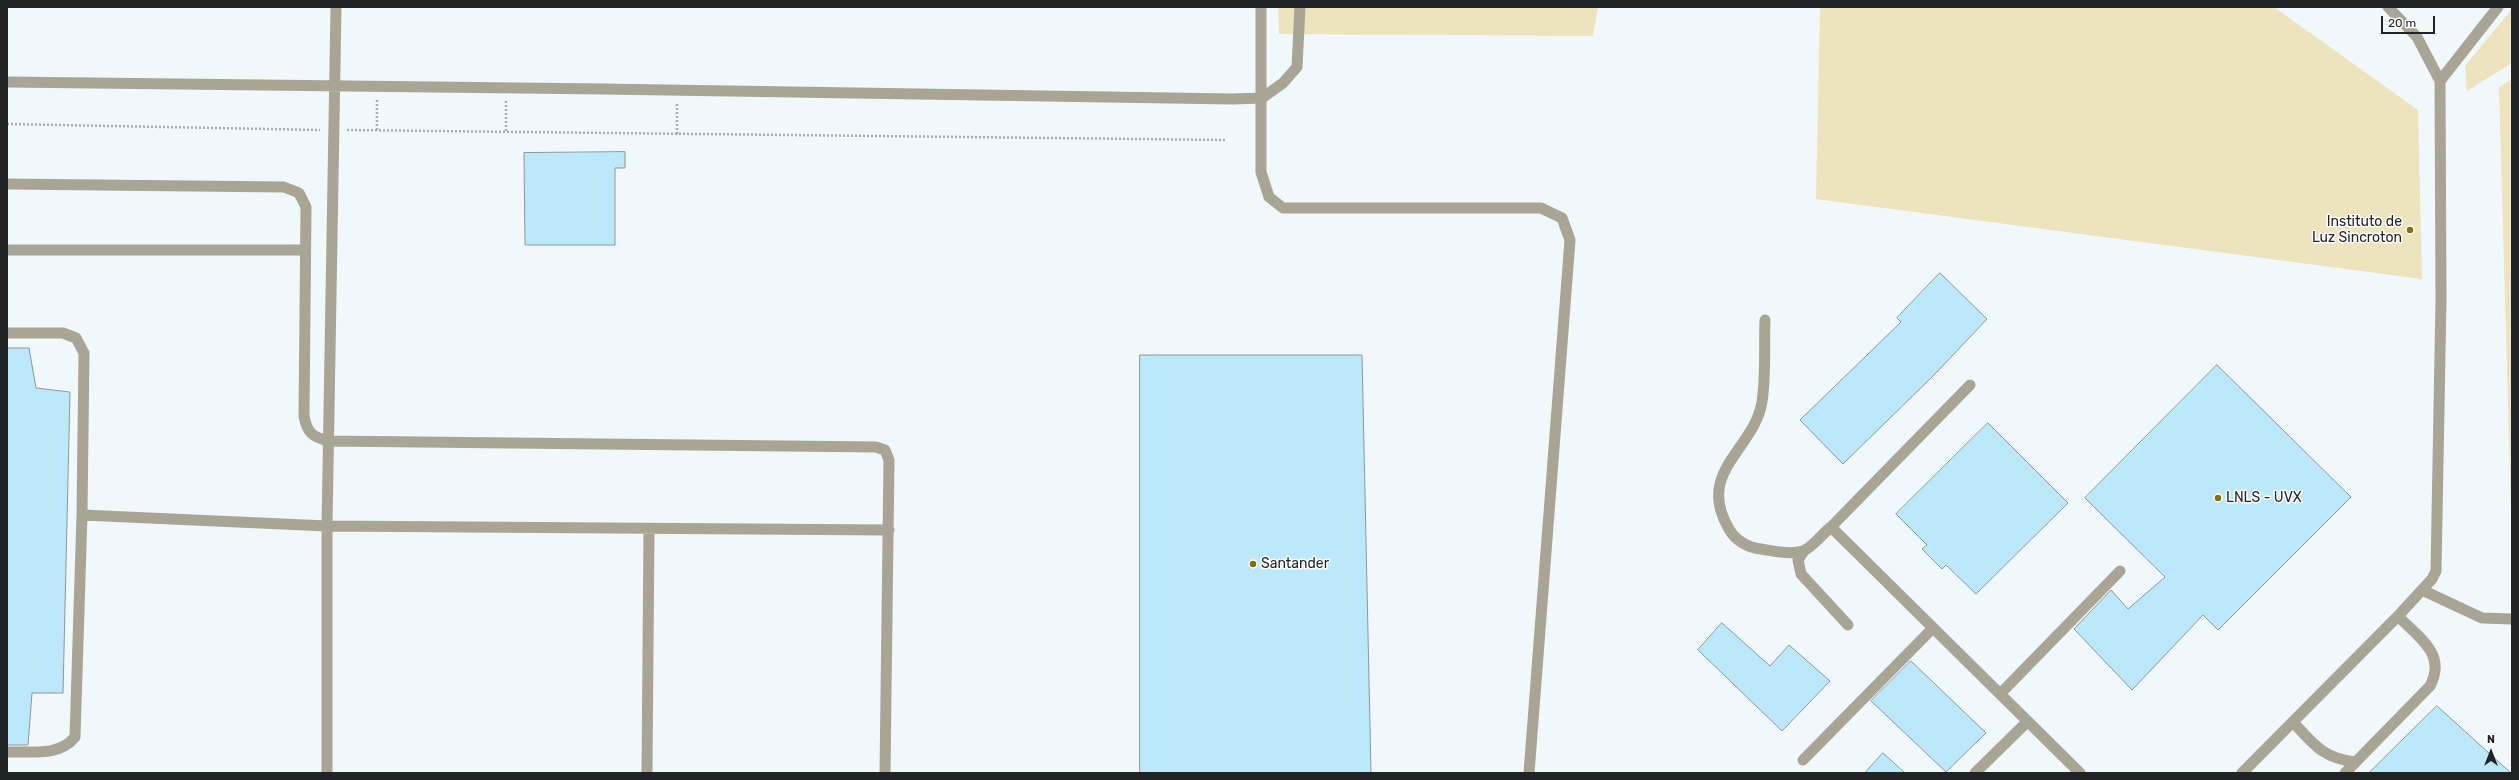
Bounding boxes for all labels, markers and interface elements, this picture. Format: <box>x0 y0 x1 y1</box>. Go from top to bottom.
scale bar <box>2383 8 2437 34</box>
text: 20 m <box>2388 16 2416 30</box>
place label: Instituto de Luz Sincroton <box>2312 214 2402 246</box>
marker: Instituto de Luz Sincroton <box>2405 225 2415 235</box>
place label: LNLS - UVX <box>2226 490 2302 506</box>
marker: LNLS - UVX <box>2213 493 2223 503</box>
place label: Santander <box>1261 556 1329 572</box>
marker: Santander <box>1248 559 1258 569</box>
north arrow <box>2471 732 2511 772</box>
text: N <box>2487 733 2495 746</box>

